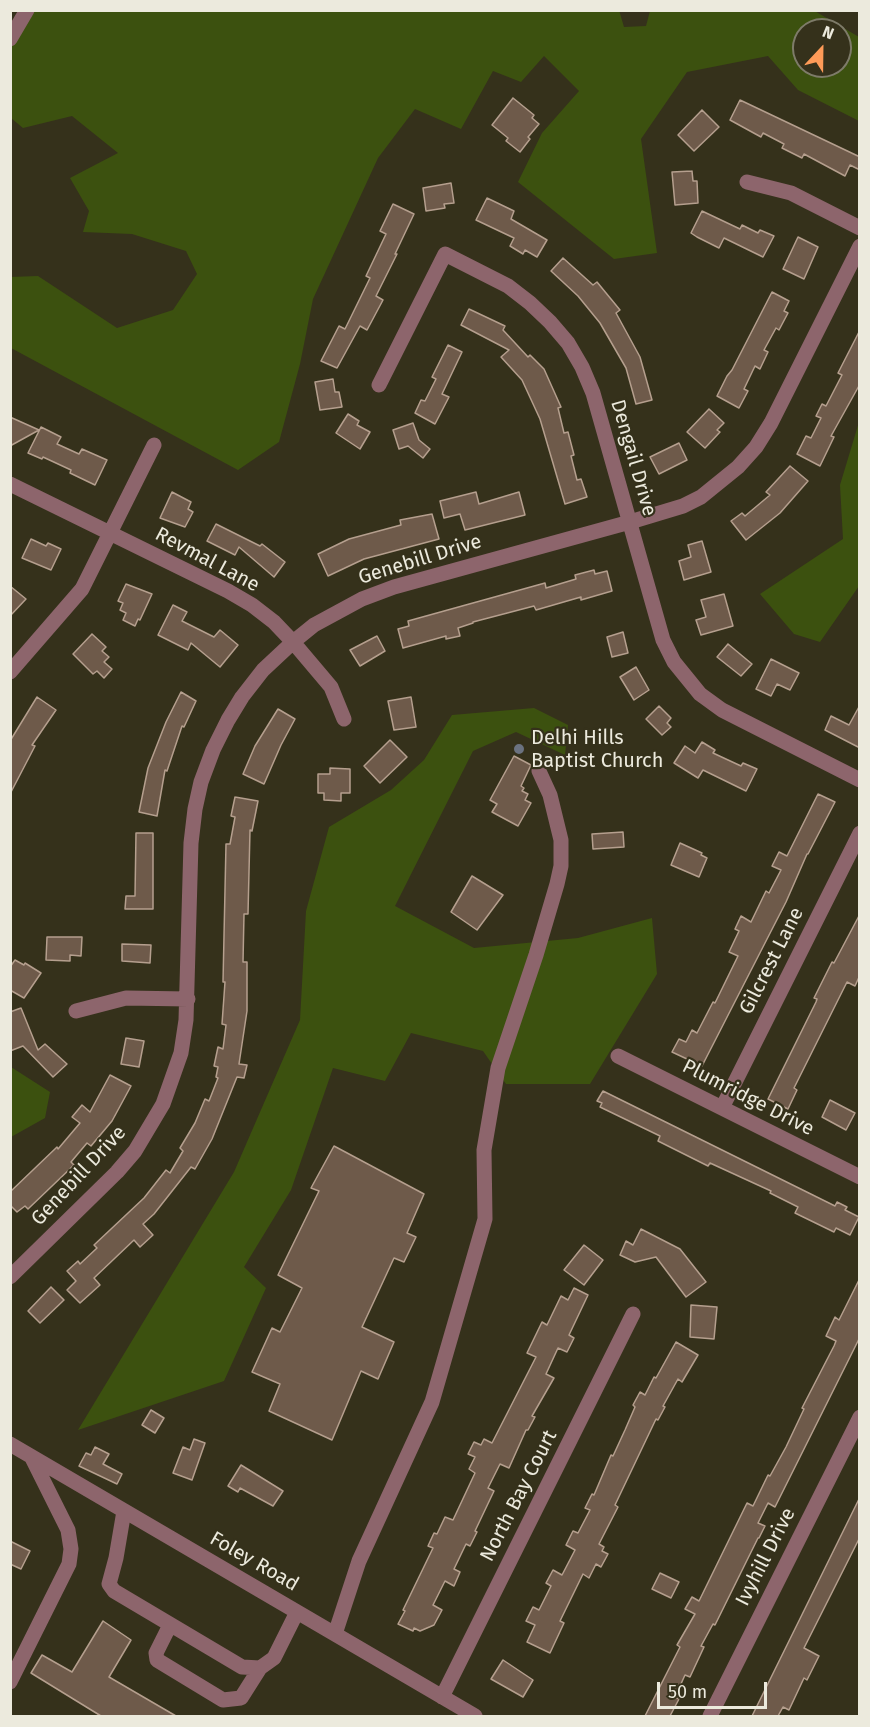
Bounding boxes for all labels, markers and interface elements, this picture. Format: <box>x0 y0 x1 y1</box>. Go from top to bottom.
north arrow <box>792 18 852 78</box>
text: N <box>820 22 837 43</box>
street label: Dengail Drive <box>605 397 661 519</box>
street label: Revmal Lane <box>151 522 263 598</box>
street label: Genebill Drive <box>355 530 485 590</box>
place label: Delhi Hills Baptist Church <box>531 726 663 773</box>
marker: Delhi Hills Baptist Church <box>512 742 526 756</box>
street label: Gilcrest Lane <box>735 904 809 1018</box>
street label: Plumridge Drive <box>678 1054 818 1142</box>
street label: Genebill Drive <box>27 1121 131 1231</box>
street label: North Bay Court <box>476 1426 562 1566</box>
street label: Ivyhill Drive <box>731 1504 801 1610</box>
street label: Foley Road <box>205 1527 303 1597</box>
scale bar <box>660 1670 770 1708</box>
text: 50 m <box>668 1681 707 1703</box>

